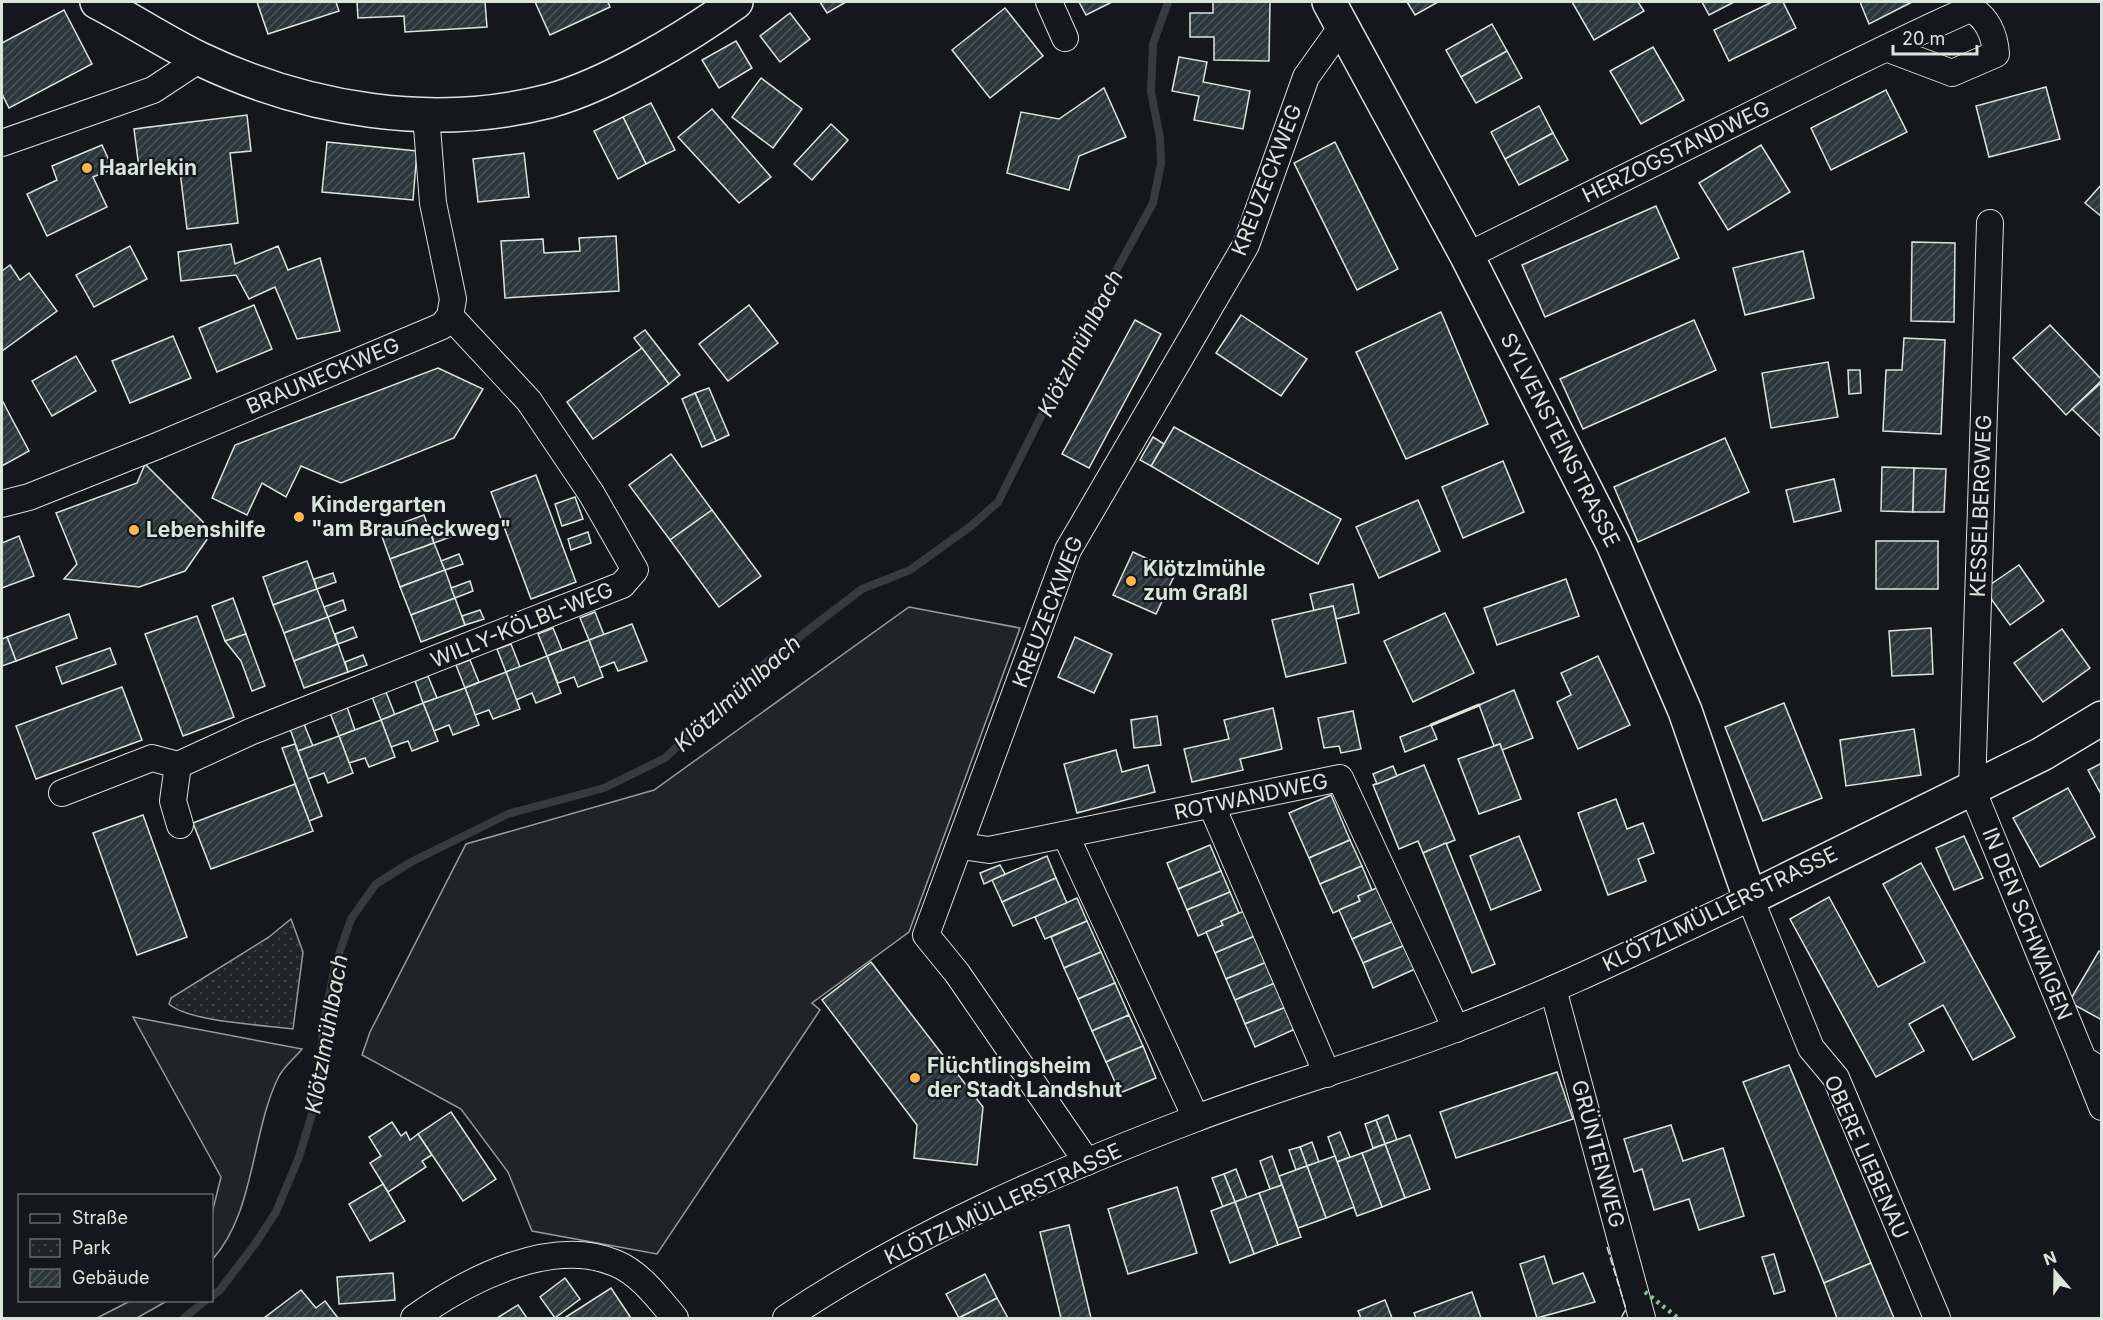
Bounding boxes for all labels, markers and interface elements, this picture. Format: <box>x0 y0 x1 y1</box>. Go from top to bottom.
scale bar <box>1893 18 1977 56</box>
text: 20 m <box>1902 28 1945 49</box>
street label: HERZOGSTANDWEG <box>1578 95 1774 208</box>
street label: KREUZECKWEG <box>1226 101 1307 259</box>
place label: Haarlekin <box>99 155 197 180</box>
marker: Haarlekin <box>80 161 94 175</box>
water label: Klötzlmühlbach <box>1032 265 1128 421</box>
street label: SYLVENSTEINSTRASSE <box>1496 329 1625 551</box>
street label: BRAUNECKWEG <box>243 332 403 419</box>
street label: KESSELBERGWEG <box>1965 414 1996 598</box>
place label: Kindergarten "am Brauneckweg" <box>311 492 511 541</box>
marker: Kindergarten "am Brauneckweg" <box>292 510 306 524</box>
place label: Lebenshilfe <box>146 517 266 542</box>
marker: Lebenshilfe <box>127 523 141 537</box>
street label: KREUZECKWEG <box>1007 533 1088 691</box>
place label: Klötzlmühle zum Graßl <box>1143 556 1266 605</box>
marker: Klötzlmühle zum Graßl <box>1124 574 1138 588</box>
street label: WILLY-KÖLBL-WEG <box>427 577 617 673</box>
water label: Klötzlmühlbach <box>668 629 806 757</box>
street label: ROTWANDWEG <box>1172 768 1330 825</box>
street label: IN DEN SCHWAIGEN <box>1977 824 2077 1024</box>
street label: KLÖTZLMÜLLERSTRASSE <box>1598 840 1841 976</box>
water label: Klötzlmühlbach <box>299 952 353 1116</box>
place label: Flüchtlingsheim der Stadt Landshut <box>927 1053 1123 1102</box>
marker: Flüchtlingsheim der Stadt Landshut <box>908 1071 922 1085</box>
street label: OBERE LIEBENAU <box>1819 1071 1914 1243</box>
street label: GRÜNTENWEG <box>1567 1077 1631 1230</box>
street label: KLÖTZLMÜLLERSTRASSE <box>880 1137 1125 1270</box>
legend <box>18 1194 213 1302</box>
text: Straße <box>72 1207 128 1228</box>
text: Park <box>72 1237 111 1258</box>
north arrow <box>2025 1242 2085 1302</box>
text: N <box>2041 1246 2059 1269</box>
text: Gebäude <box>72 1267 149 1288</box>

